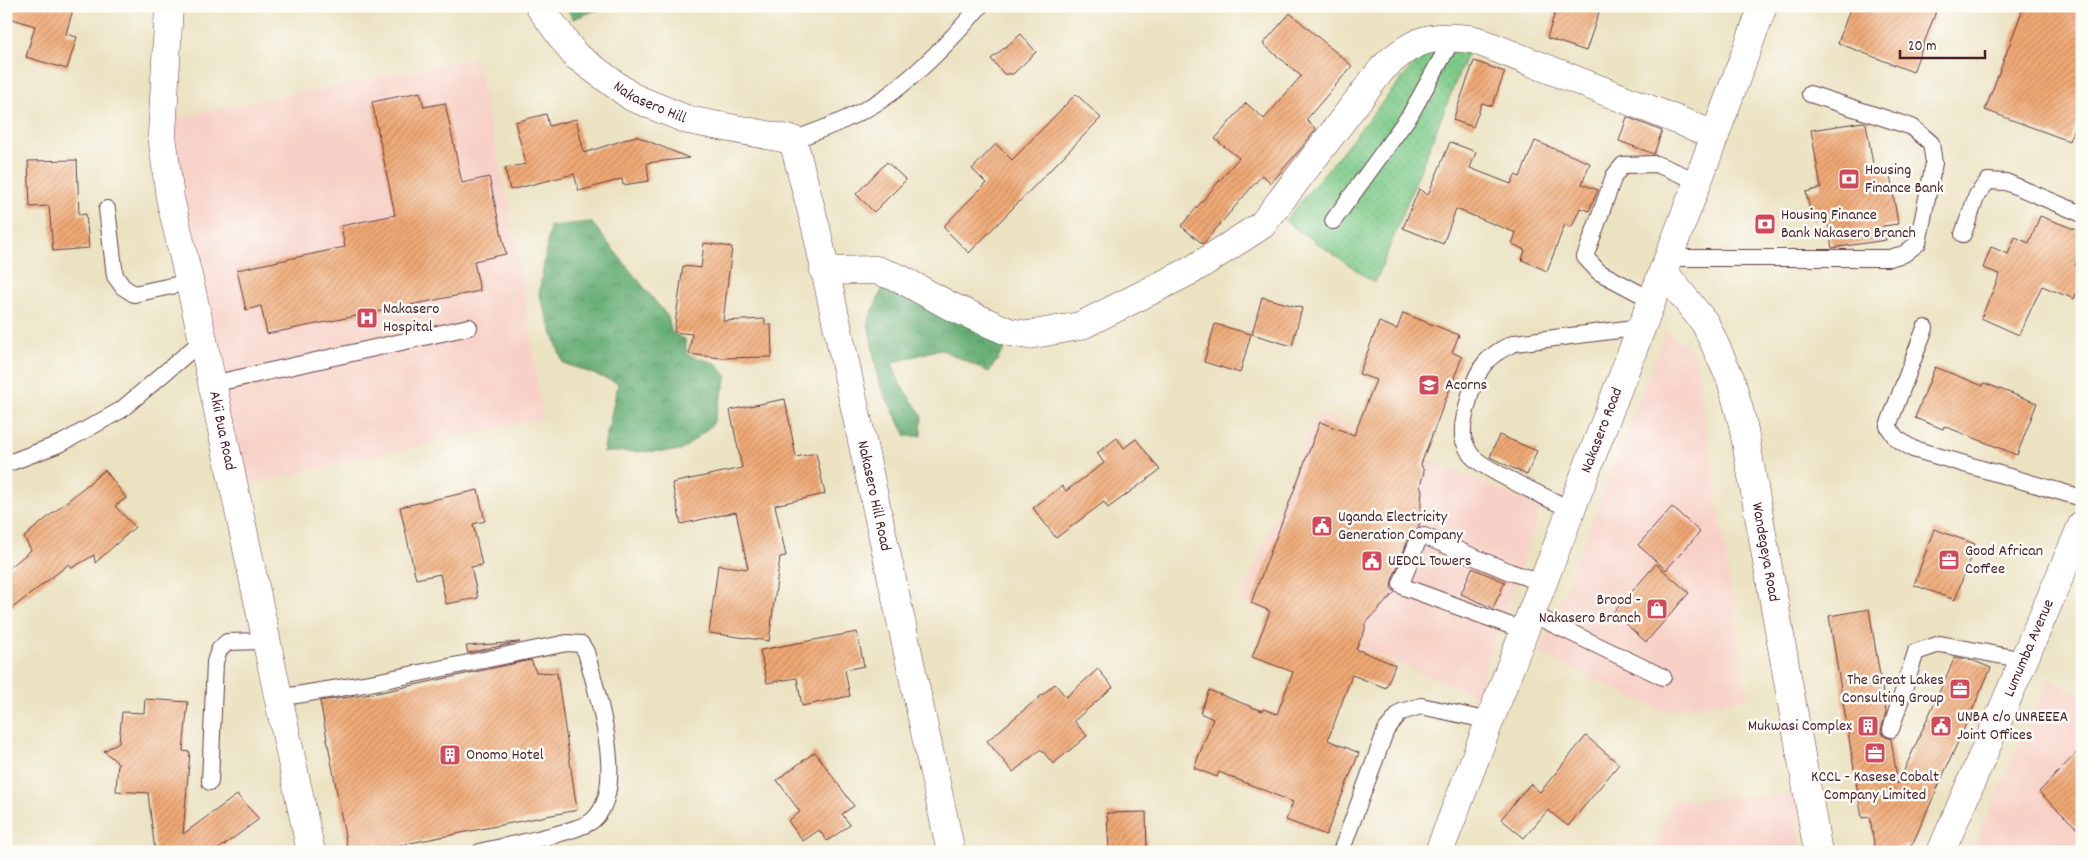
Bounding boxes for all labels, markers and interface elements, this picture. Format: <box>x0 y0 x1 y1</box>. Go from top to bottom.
scale bar <box>1900 28 1986 60</box>
text: 20 m <box>1908 36 1936 58</box>
street label: Nakasero Hill <box>608 75 690 130</box>
place label: Housing Finance Bank <box>1865 159 1944 200</box>
bank icon: Housing Finance Bank <box>1837 167 1861 191</box>
place label: Housing Finance Bank Nakasero Branch <box>1781 204 1916 245</box>
bank icon: Housing Finance Bank Nakasero Branch <box>1753 212 1777 236</box>
place label: Nakasero Hospital <box>383 298 439 339</box>
hospital icon: Nakasero Hospital <box>355 306 379 330</box>
school or university icon: Acorns <box>1417 373 1441 397</box>
place label: Acorns <box>1445 374 1488 397</box>
street label: Nakasero Road <box>1575 384 1629 476</box>
street label: Akii Bua Road <box>203 389 242 472</box>
street label: Nakasero Hill Road <box>851 438 897 553</box>
street label: Wandegeya Road <box>1745 501 1785 603</box>
place label: Uganda Electricity Generation Company <box>1338 506 1463 547</box>
public building icon: Uganda Electricity Generation Company <box>1310 514 1334 538</box>
place label: Good African Coffee <box>1965 540 2043 581</box>
office icon: Good African Coffee <box>1937 548 1961 572</box>
public building icon: UEDCL Towers <box>1360 549 1384 573</box>
place label: UEDCL Towers <box>1388 550 1472 573</box>
place label: Brood - Nakasero Branch <box>1539 589 1641 630</box>
street label: Lumumba Avenue <box>1998 596 2060 701</box>
shop icon: Brood - Nakasero Branch <box>1645 597 1669 621</box>
place label: The Great Lakes Consulting Group <box>1842 669 1944 710</box>
office icon: The Great Lakes Consulting Group <box>1948 677 1972 701</box>
place label: UNBA c/o UNREEEA Joint Offices <box>1957 706 2069 747</box>
building icon: Mukwasi Complex <box>1856 714 1880 738</box>
public building icon: UNBA c/o UNREEEA Joint Offices <box>1929 714 1953 738</box>
place label: Mukwasi Complex <box>1748 715 1852 738</box>
office icon: KCCL - Kasese Cobalt Company Limited <box>1863 741 1887 765</box>
building icon: Onomo Hotel <box>438 743 462 767</box>
place label: Onomo Hotel <box>466 744 544 767</box>
place label: KCCL - Kasese Cobalt Company Limited <box>1811 766 1939 807</box>

